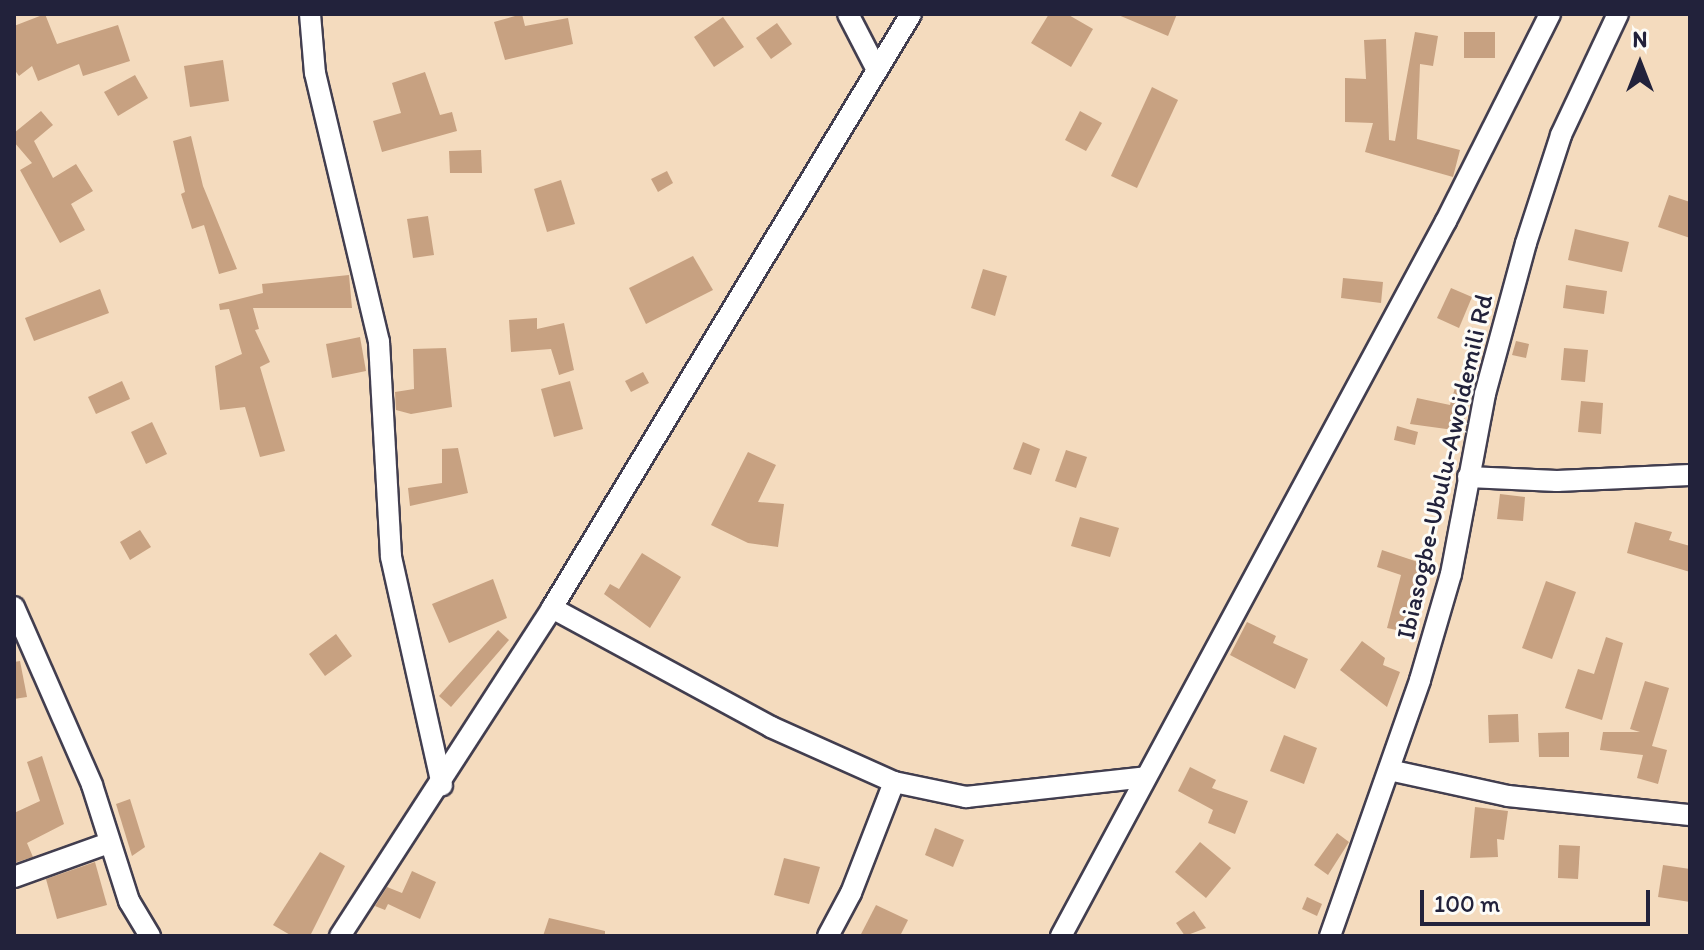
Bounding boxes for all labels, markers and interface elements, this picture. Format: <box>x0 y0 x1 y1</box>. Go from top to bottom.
north arrow <box>1600 24 1680 104</box>
text: N <box>1633 26 1647 53</box>
street label: Ibiasogbe-Ubulu-Awoidemili Rd <box>1390 291 1500 643</box>
scale bar <box>1424 874 1654 924</box>
text: 100 m <box>1434 889 1500 918</box>

